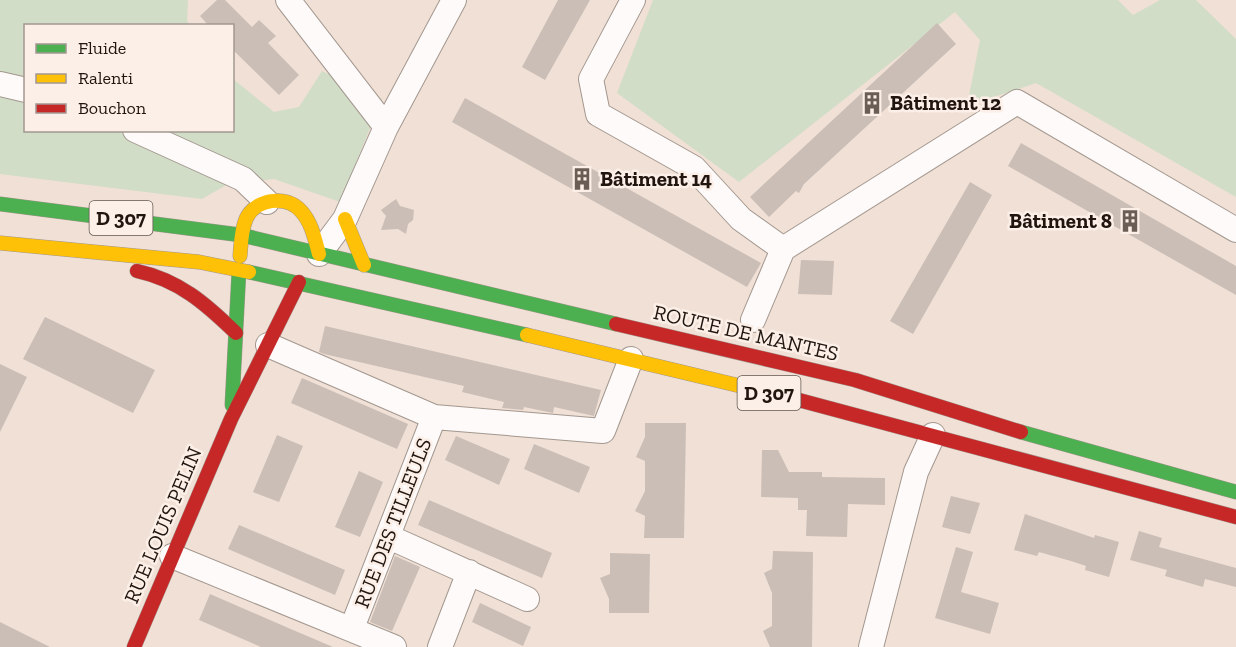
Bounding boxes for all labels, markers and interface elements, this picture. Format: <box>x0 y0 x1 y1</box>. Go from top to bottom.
legend <box>24 24 234 132</box>
text: Fluide <box>78 37 126 59</box>
text: Ralenti <box>78 67 133 89</box>
building icon: Bâtiment 12 <box>859 90 885 116</box>
place label: Bâtiment 12 <box>890 90 1001 115</box>
text: Bouchon <box>78 97 147 119</box>
building icon: Bâtiment 14 <box>569 166 595 192</box>
place label: Bâtiment 14 <box>600 166 712 191</box>
road number: D 307 <box>90 201 152 235</box>
place label: Bâtiment 8 <box>1009 208 1112 233</box>
building icon: Bâtiment 8 <box>1117 208 1143 234</box>
street label: ROUTE DE MANTES <box>651 299 841 366</box>
road number: D 307 <box>738 376 800 410</box>
street label: RUE DES TILLEULS <box>349 434 436 611</box>
street label: RUE LOUIS PELIN <box>118 443 207 607</box>

